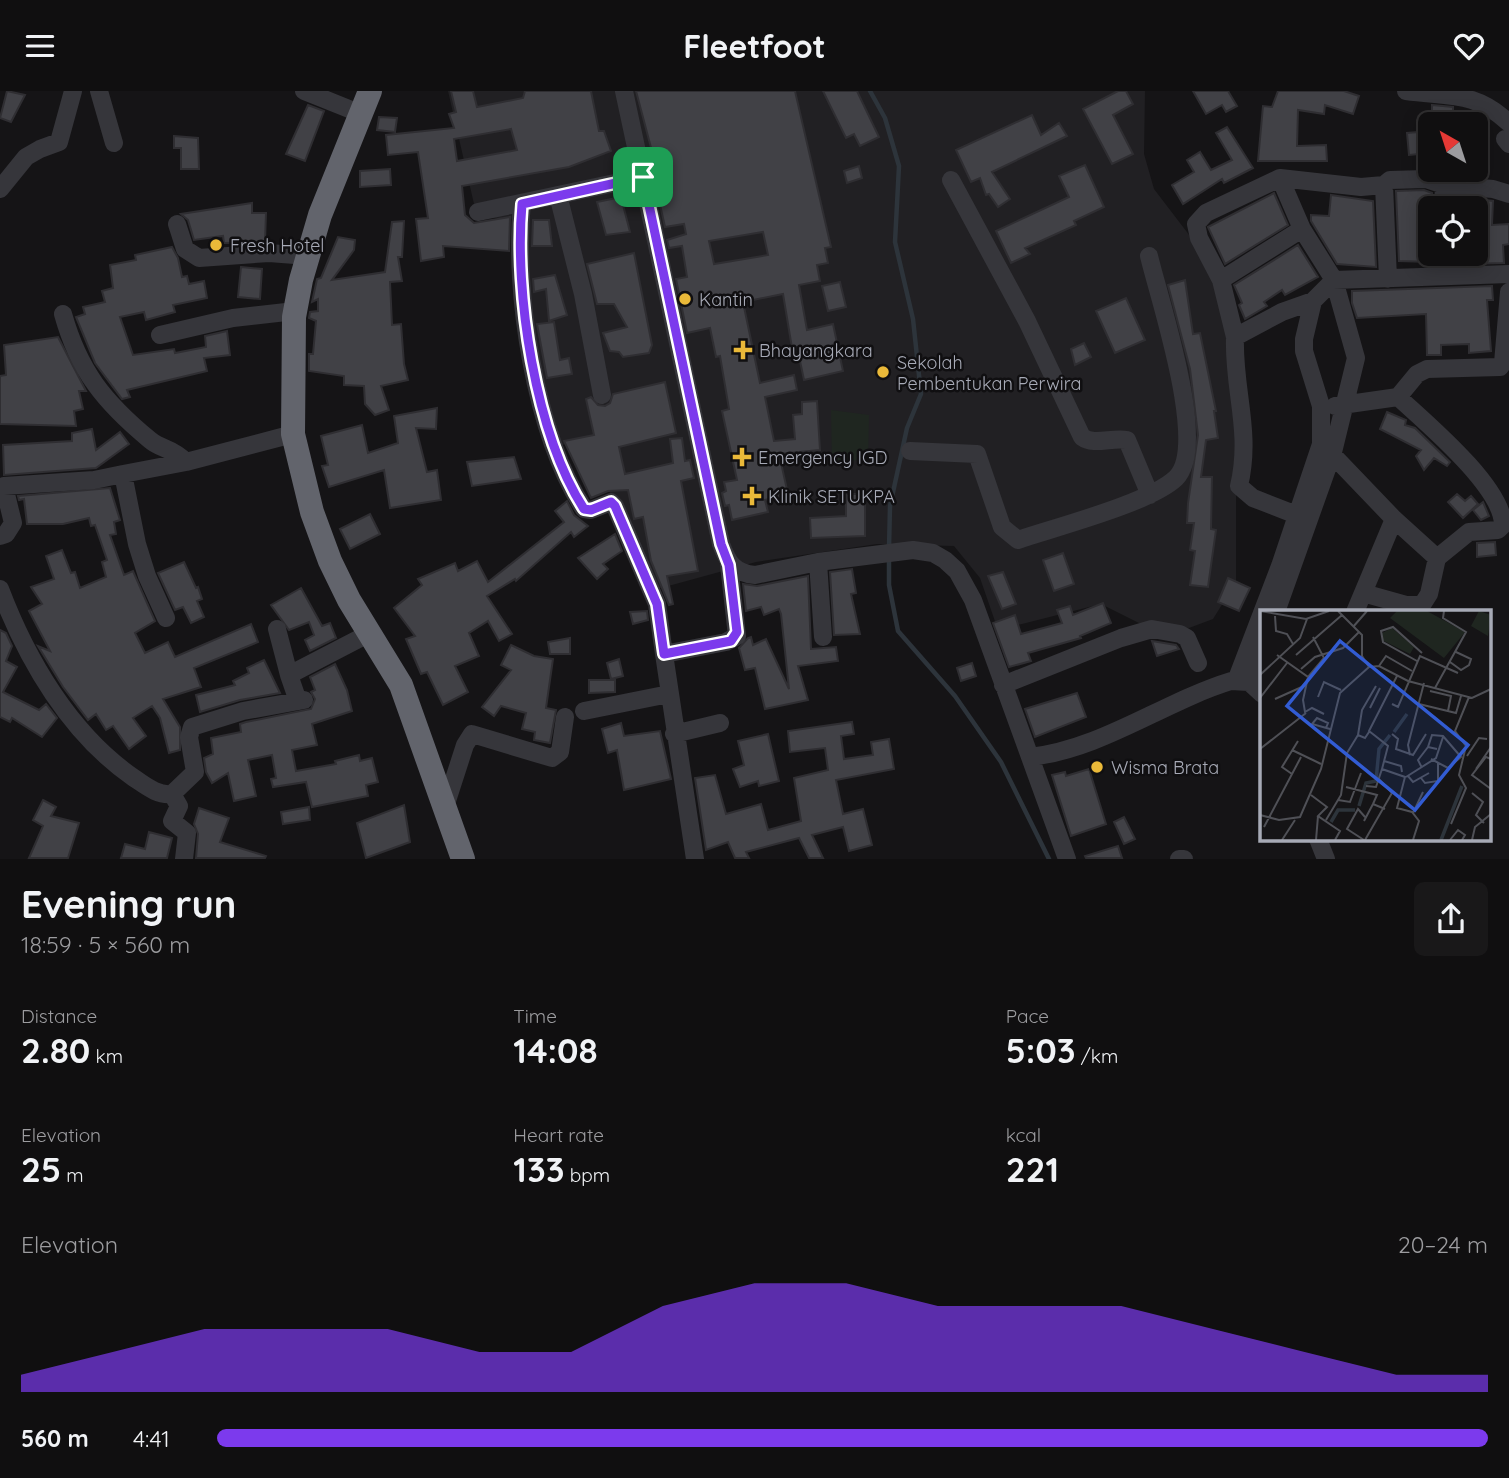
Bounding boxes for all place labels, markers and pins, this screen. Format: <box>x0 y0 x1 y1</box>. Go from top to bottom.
pin <box>613 147 673 207</box>
place label: Fresh Hotel <box>230 234 324 257</box>
marker: Fresh Hotel <box>208 237 224 253</box>
place label: Kantin <box>699 288 753 311</box>
marker: Kantin <box>677 291 693 307</box>
place label: Bhayangkara <box>759 339 873 362</box>
marker: Bhayangkara <box>733 340 753 360</box>
place label: Sekolah Pembentukan Perwira <box>897 351 1081 395</box>
marker: Sekolah Pembentukan Perwira <box>875 364 891 380</box>
place label: Emergency IGD <box>758 446 887 469</box>
marker: Emergency IGD <box>732 447 752 467</box>
place label: Klinik SETUKPA <box>768 485 895 508</box>
marker: Klinik SETUKPA <box>742 486 762 506</box>
place label: Wisma Brata <box>1111 756 1219 779</box>
marker: Wisma Brata <box>1089 759 1105 775</box>

